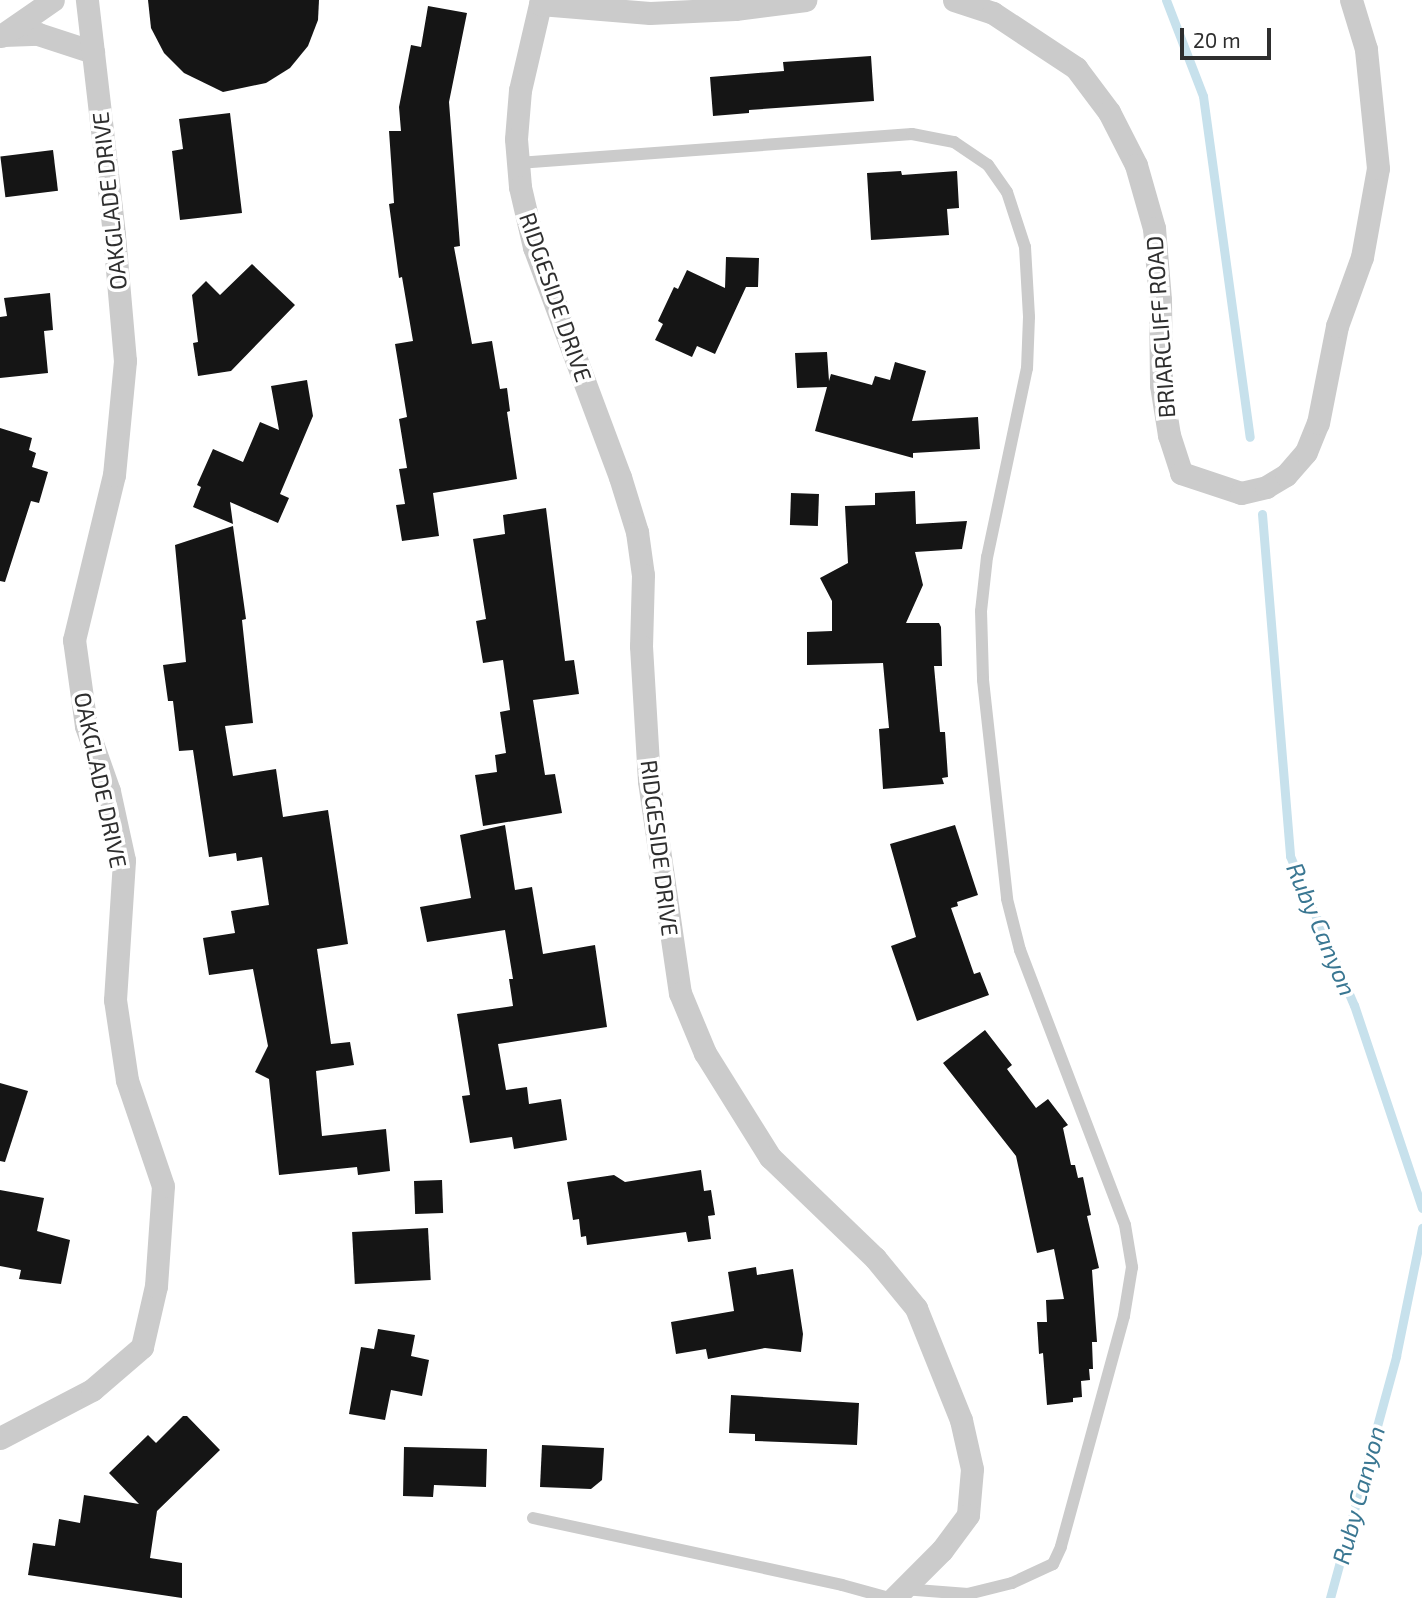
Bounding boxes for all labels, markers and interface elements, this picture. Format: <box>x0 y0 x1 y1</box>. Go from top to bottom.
scale bar <box>1184 14 1275 58</box>
text: 20 m <box>1193 27 1241 52</box>
street label: OAKGLADE DRIVE <box>86 111 132 291</box>
street label: RIDGESIDE DRIVE <box>514 209 598 385</box>
street label: BRIARCLIFF ROAD <box>1140 235 1180 419</box>
street label: OAKGLADE DRIVE <box>69 690 133 870</box>
street label: RIDGESIDE DRIVE <box>635 758 685 938</box>
water label: Ruby Canyon <box>1281 858 1363 1000</box>
water label: Ruby Canyon <box>1326 1423 1390 1567</box>

